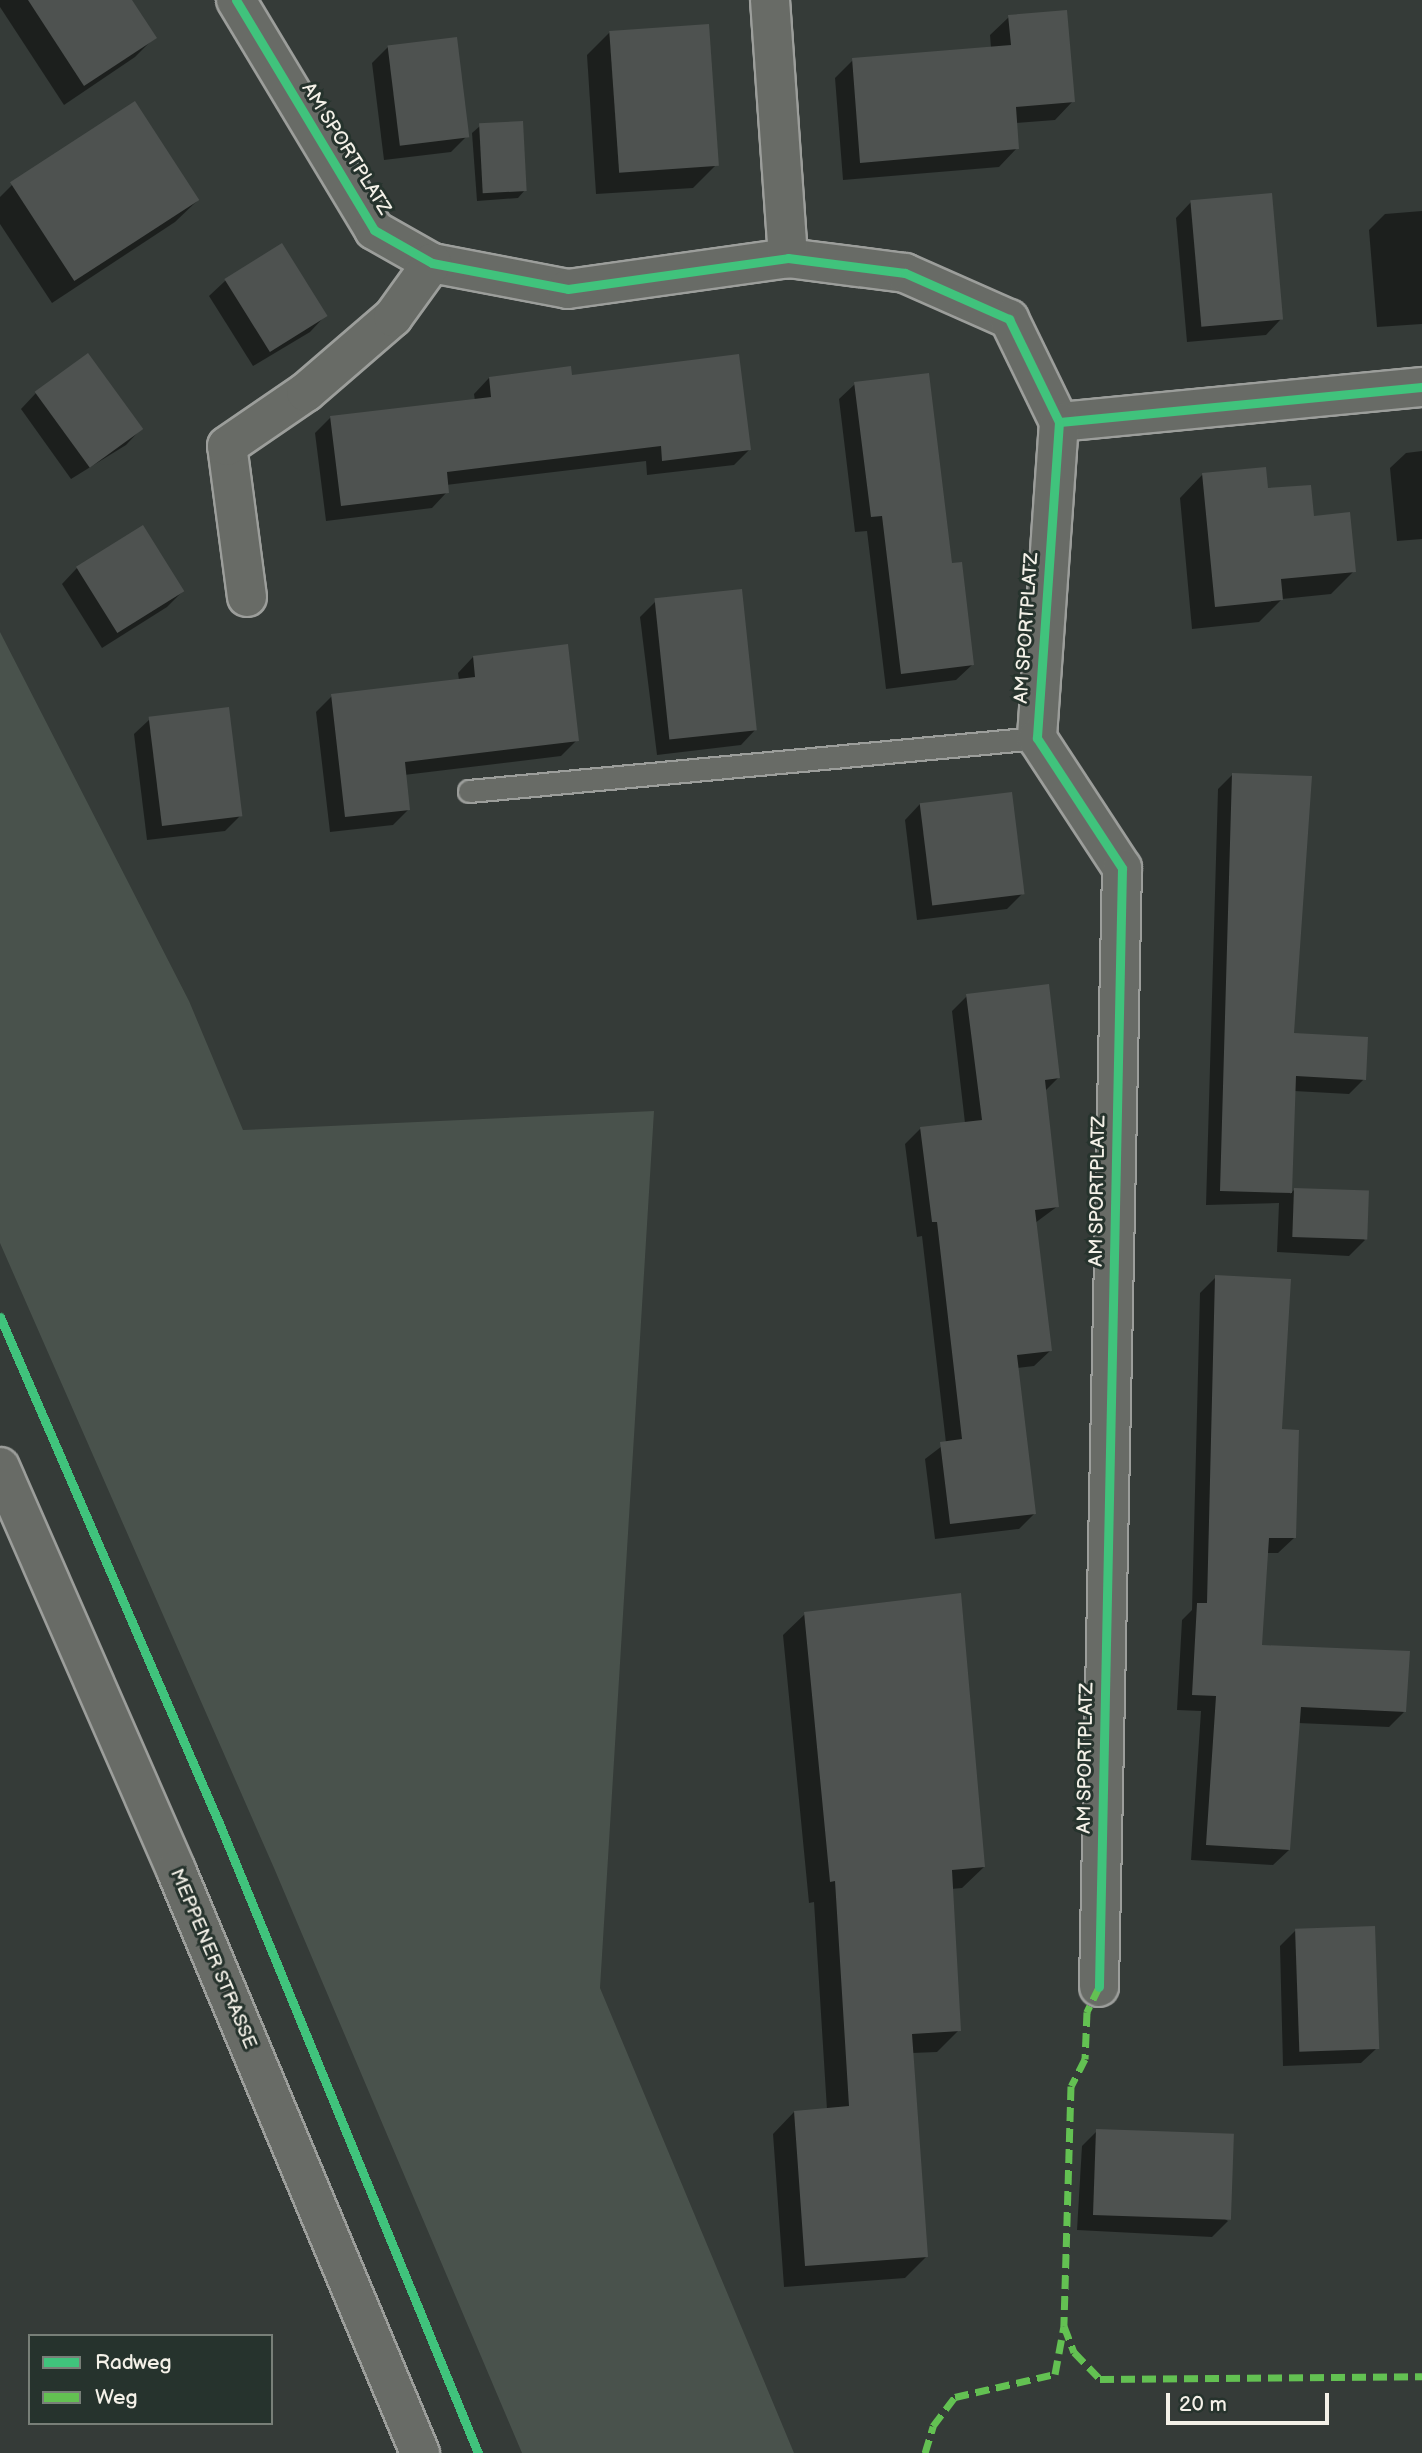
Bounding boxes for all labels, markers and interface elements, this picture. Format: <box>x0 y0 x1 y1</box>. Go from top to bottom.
street label: AM SPORTPLATZ <box>296 79 396 219</box>
street label: AM SPORTPLATZ <box>1010 552 1044 704</box>
street label: AM SPORTPLATZ <box>1085 1115 1111 1267</box>
street label: AM SPORTPLATZ <box>1073 1682 1099 1834</box>
street label: MEPPENER STRASSE <box>165 1865 261 2053</box>
legend <box>28 2334 273 2425</box>
text: Radweg <box>95 2350 172 2375</box>
scale bar <box>1170 2380 1333 2424</box>
text: Weg <box>95 2385 138 2410</box>
text: 20 m <box>1179 2392 1227 2417</box>

